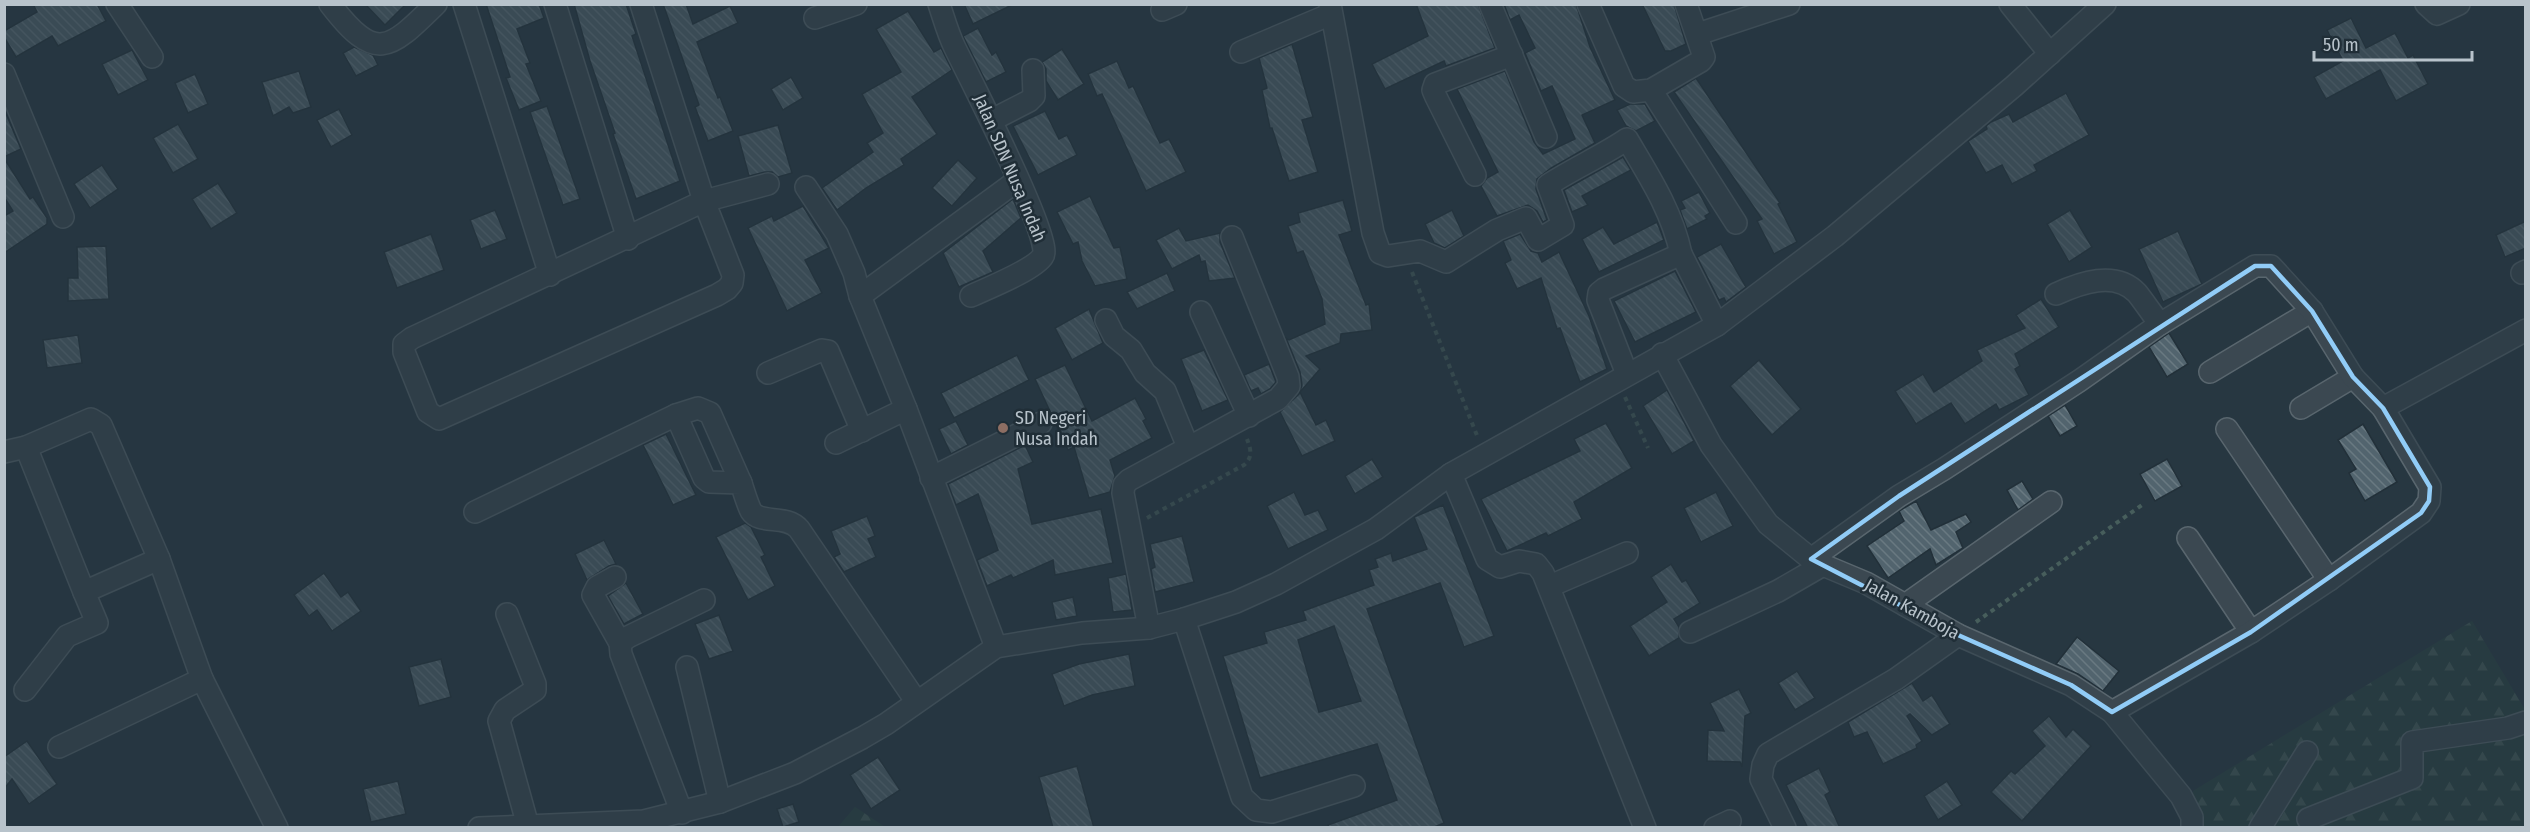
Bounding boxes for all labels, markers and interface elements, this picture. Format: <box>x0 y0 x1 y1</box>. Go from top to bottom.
scale bar <box>2314 24 2472 62</box>
text: 50 m <box>2323 34 2359 56</box>
street label: Jalan SDN Nusa Indah <box>969 91 1051 245</box>
place label: SD Negeri Nusa Indah <box>1015 407 1098 450</box>
marker: SD Negeri Nusa Indah <box>996 421 1010 435</box>
street label: Jalan Kamboja <box>1861 574 1963 644</box>

